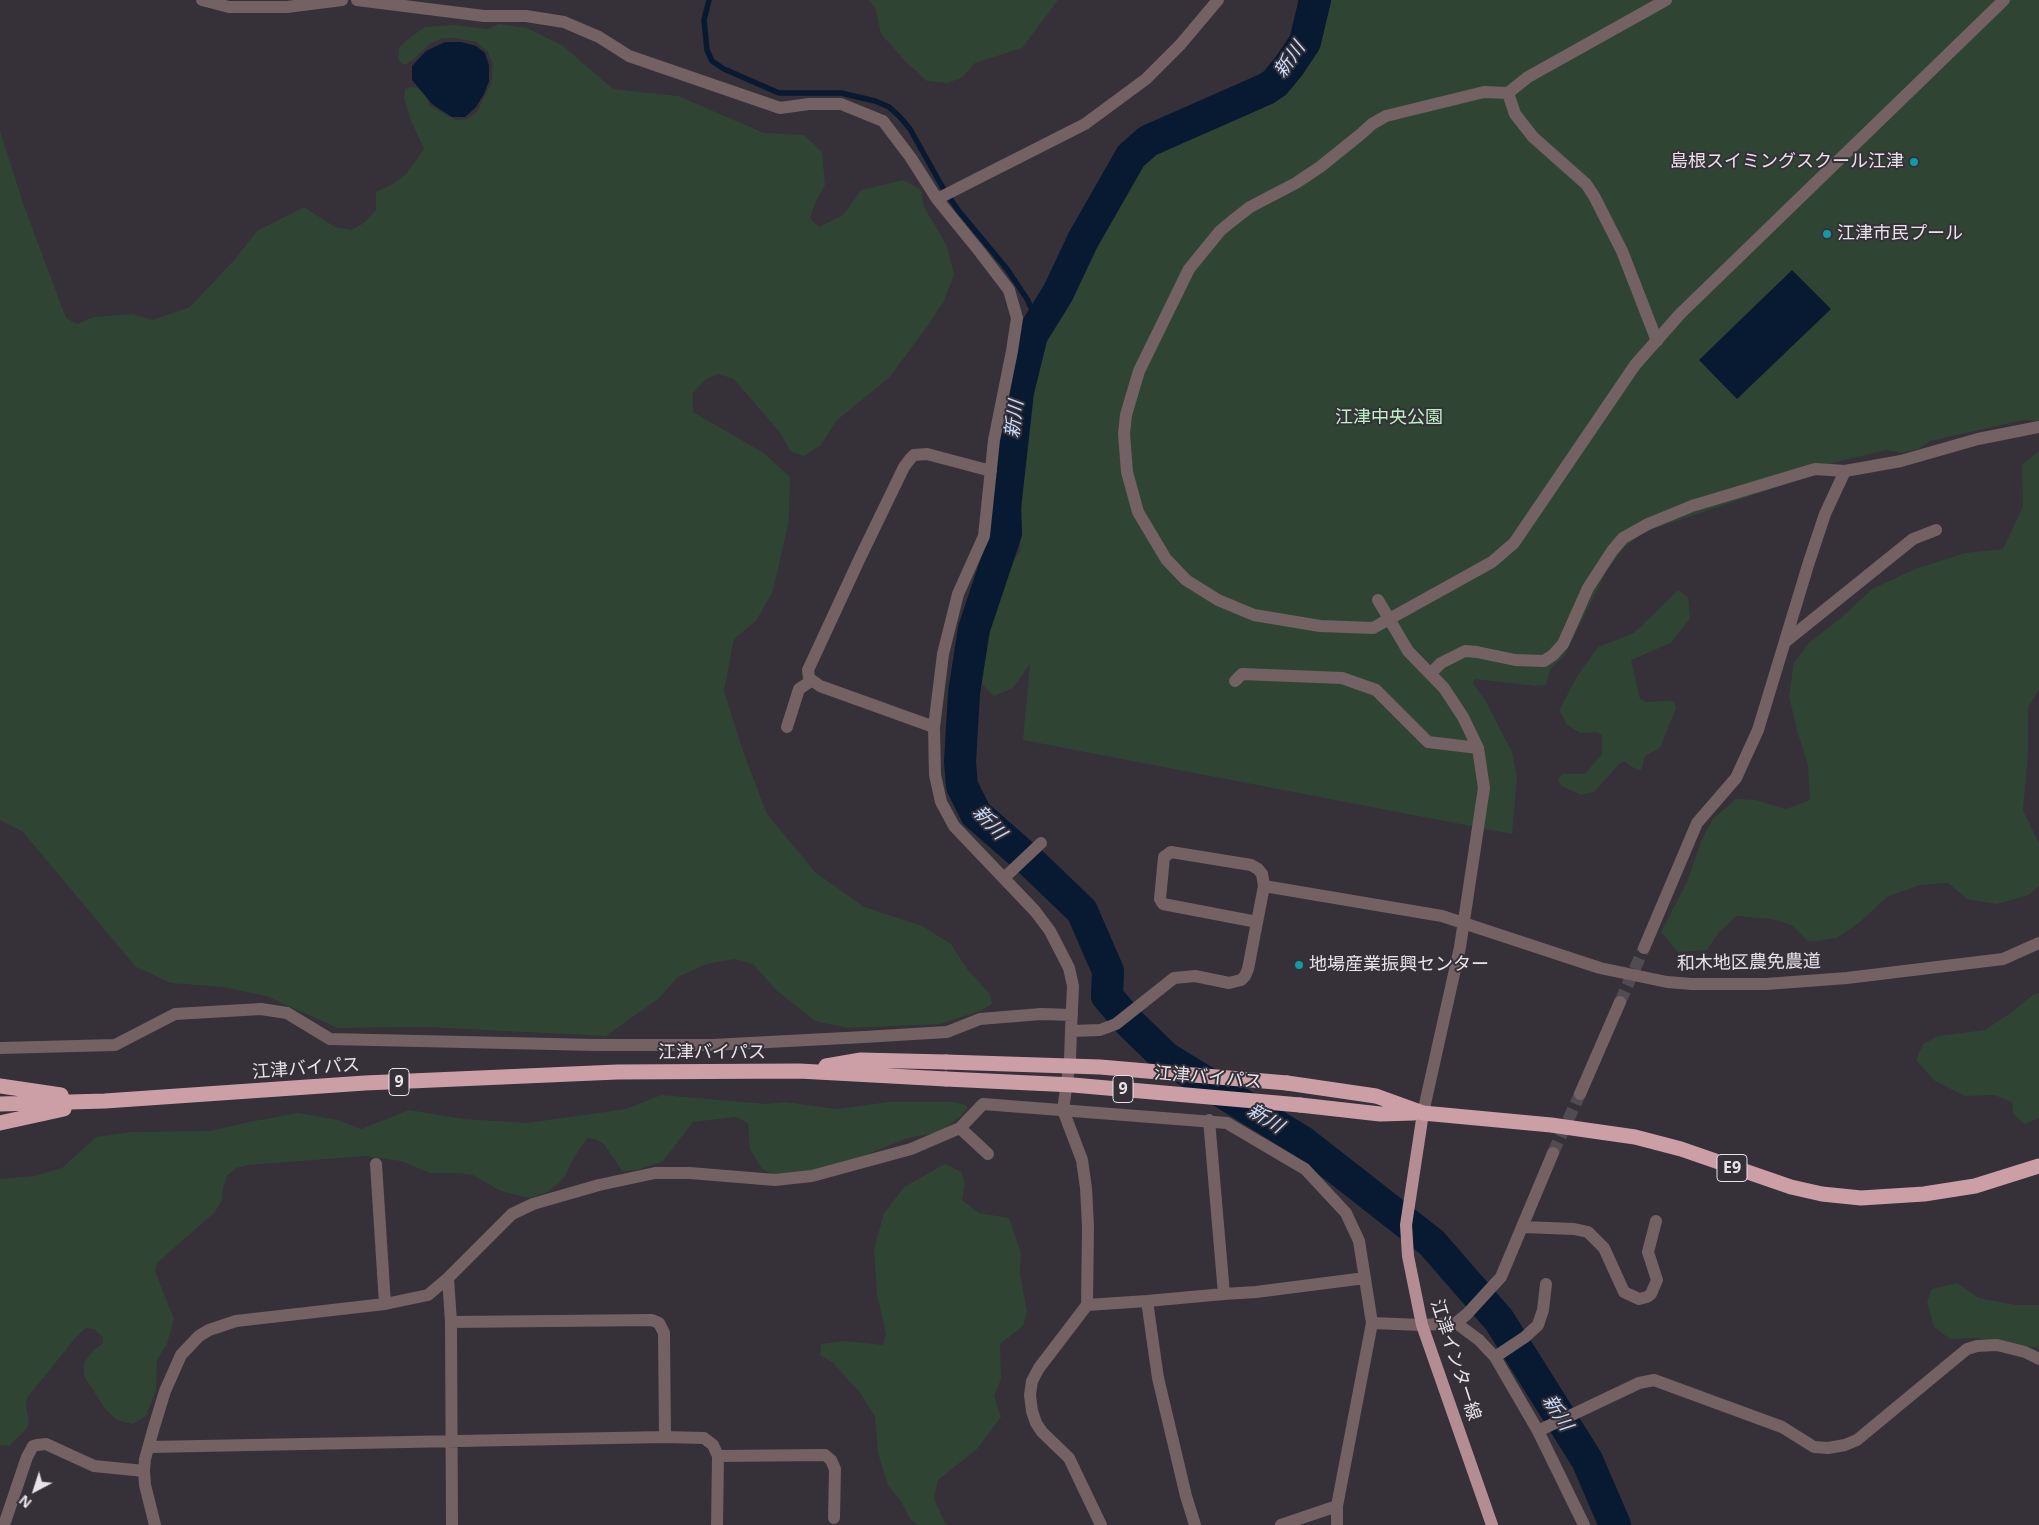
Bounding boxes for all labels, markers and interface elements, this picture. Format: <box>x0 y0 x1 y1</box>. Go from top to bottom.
water label: 新川 <box>1270 38 1310 82</box>
place label: 島根スイミングスクール江津 <box>1670 151 1904 173</box>
marker: 島根スイミングスクール江津 <box>1908 156 1920 168</box>
place label: 江津市民プール <box>1837 223 1963 245</box>
marker: 江津市民プール <box>1821 228 1833 240</box>
water label: 新川 <box>1001 399 1029 439</box>
park label: 江津中央公園 <box>1335 407 1443 429</box>
water label: 新川 <box>968 801 1010 845</box>
street label: 和木地区農免農道 <box>1677 951 1821 975</box>
place label: 地場産業振興センター <box>1309 954 1489 976</box>
marker: 地場産業振興センター <box>1293 959 1305 971</box>
street label: 江津バイパス <box>658 1042 766 1064</box>
street label: 江津バイパス <box>251 1054 361 1084</box>
street label: 江津バイパス <box>1153 1063 1263 1093</box>
road number: 9 <box>389 1068 409 1096</box>
road number: 9 <box>1113 1076 1133 1102</box>
water label: 新川 <box>1243 1099 1287 1139</box>
road number: E9 <box>1717 1154 1747 1182</box>
street label: 江津インター線 <box>1425 1297 1485 1423</box>
water label: 新川 <box>1537 1391 1577 1435</box>
north arrow <box>10 1465 60 1515</box>
text: N <box>15 1491 36 1513</box>

